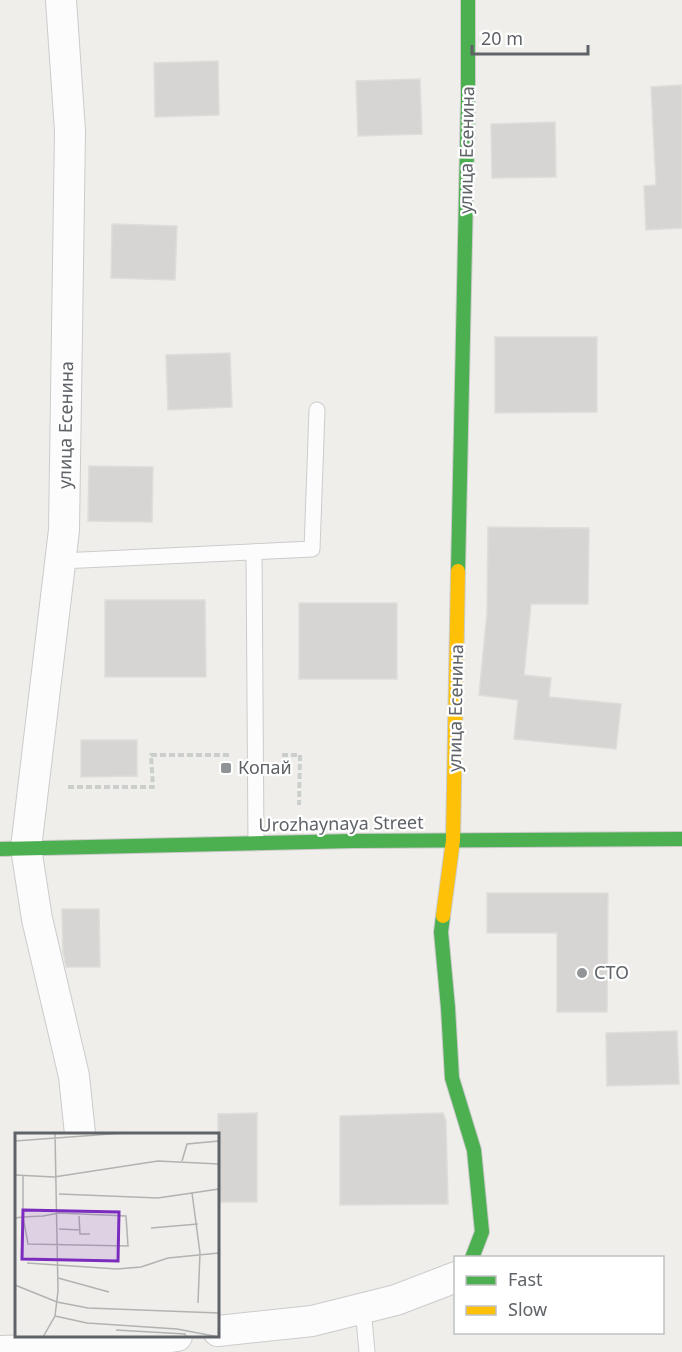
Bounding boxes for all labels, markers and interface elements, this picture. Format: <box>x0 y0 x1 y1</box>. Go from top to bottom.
scale bar <box>472 18 588 56</box>
text: 20 m <box>481 26 523 50</box>
street label: улица Есенина <box>453 86 479 214</box>
street label: улица Есенина <box>52 361 78 489</box>
street label: улица Есенина <box>442 644 468 772</box>
place label: Копай <box>238 755 292 779</box>
marker: Копай <box>219 761 233 775</box>
street label: Urozhaynaya Street <box>258 810 424 836</box>
place label: СТО <box>594 960 629 984</box>
marker: СТО <box>575 966 589 980</box>
inset map <box>15 1133 219 1337</box>
legend <box>454 1256 664 1334</box>
text: Fast <box>508 1267 543 1291</box>
text: Slow <box>508 1297 547 1321</box>

